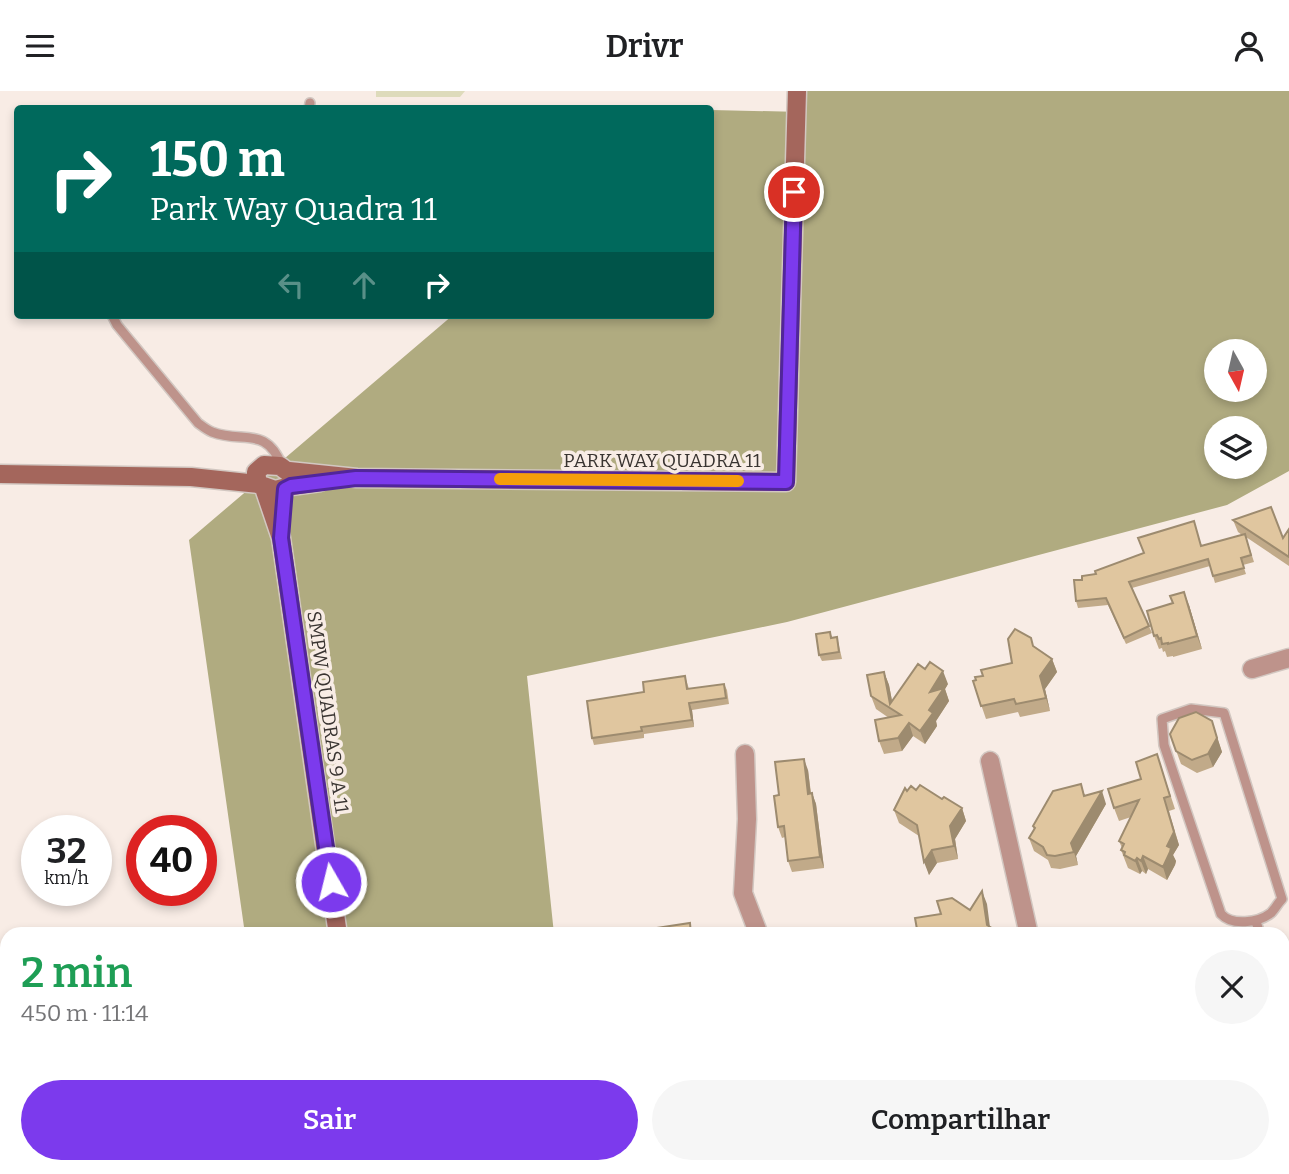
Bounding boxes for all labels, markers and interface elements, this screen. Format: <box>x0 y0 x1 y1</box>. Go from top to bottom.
icon: menu <box>21 27 59 65</box>
text: Drivr <box>605 27 684 65</box>
icon: person <box>1230 27 1268 65</box>
text: 150 m <box>150 130 285 189</box>
icon: right <box>35 133 126 224</box>
pin <box>764 162 824 222</box>
icon: arrive <box>775 173 813 211</box>
text: Park Way Quadra 11 <box>150 190 437 228</box>
icon: left <box>272 266 310 304</box>
icon: ahead <box>345 266 383 304</box>
icon: right <box>418 266 456 304</box>
north arrow <box>1204 339 1267 403</box>
map controls <box>1204 339 1267 479</box>
button: layers <box>1204 416 1267 479</box>
street label: PARK WAY QUADRA 11 <box>563 449 761 472</box>
street label: SMPW QUADRAS 9 A 11 <box>302 609 354 815</box>
speed limit sign: 40 <box>126 815 217 906</box>
text: 32 <box>47 830 86 872</box>
position arrow <box>294 845 368 919</box>
text: km/h <box>44 867 89 889</box>
text: 2 min <box>21 948 132 998</box>
button: close <box>1195 950 1269 1024</box>
text: 450 m · 11:14 <box>21 999 148 1027</box>
button: Sair <box>21 1080 638 1160</box>
button: Compartilhar <box>652 1080 1269 1160</box>

